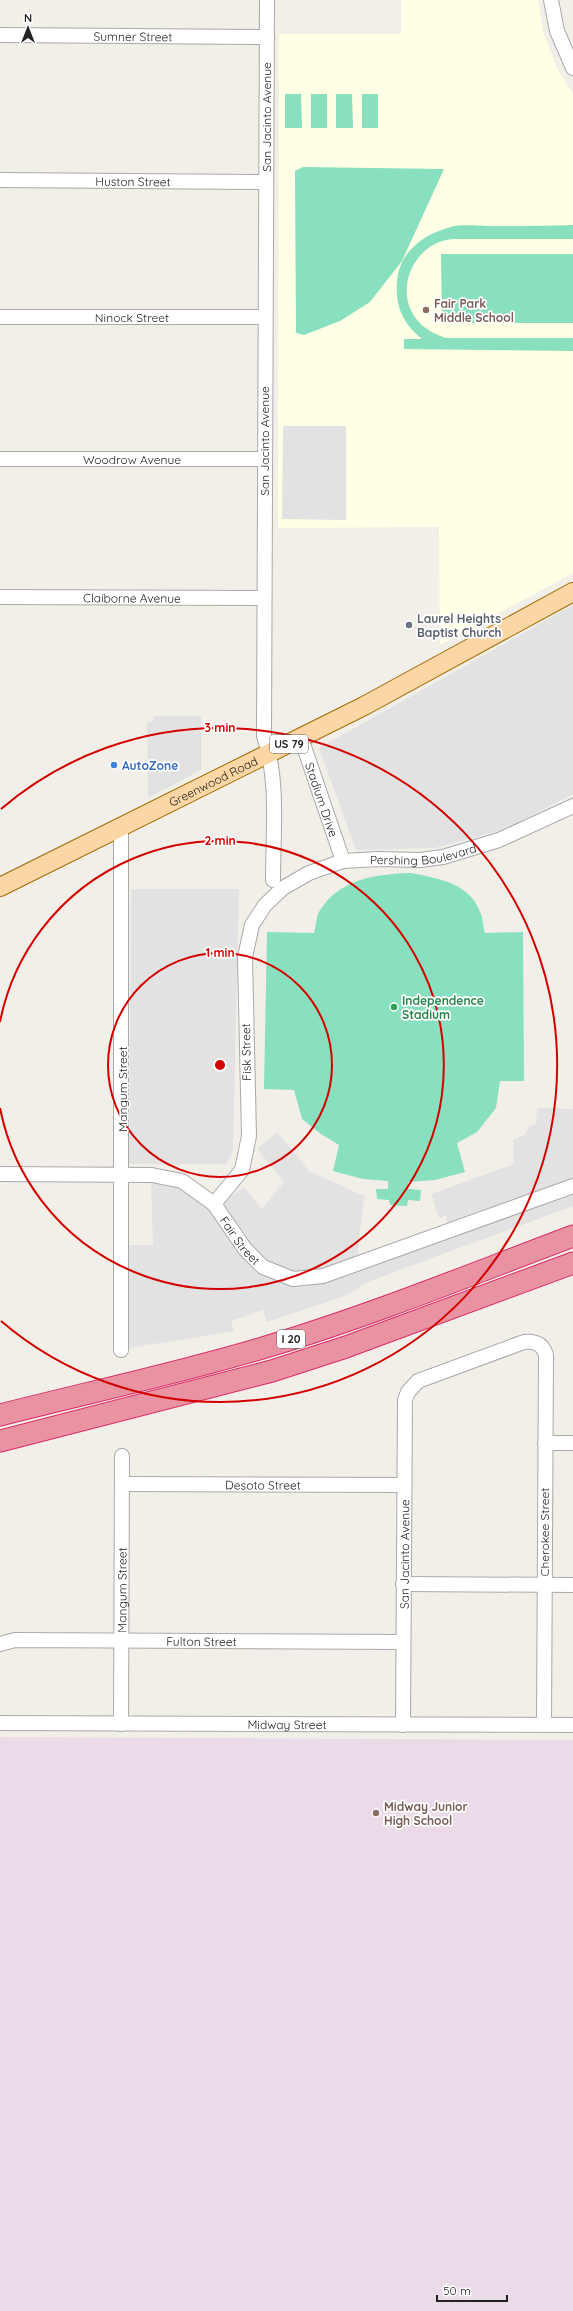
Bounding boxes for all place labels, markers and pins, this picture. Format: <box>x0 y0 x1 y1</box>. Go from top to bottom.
place label: Fair Park Middle School <box>434 296 514 325</box>
marker: Fair Park Middle School <box>421 305 431 315</box>
place label: Laurel Heights Baptist Church <box>417 611 502 640</box>
marker: Laurel Heights Baptist Church <box>404 620 414 630</box>
place label: AutoZone <box>122 758 178 773</box>
marker: AutoZone <box>109 760 119 770</box>
place label: Independence Stadium <box>402 993 484 1022</box>
marker: Independence Stadium <box>389 1002 399 1012</box>
centre of rings <box>213 1058 227 1072</box>
place label: Midway Junior High School <box>384 1799 468 1828</box>
marker: Midway Junior High School <box>371 1808 381 1818</box>

